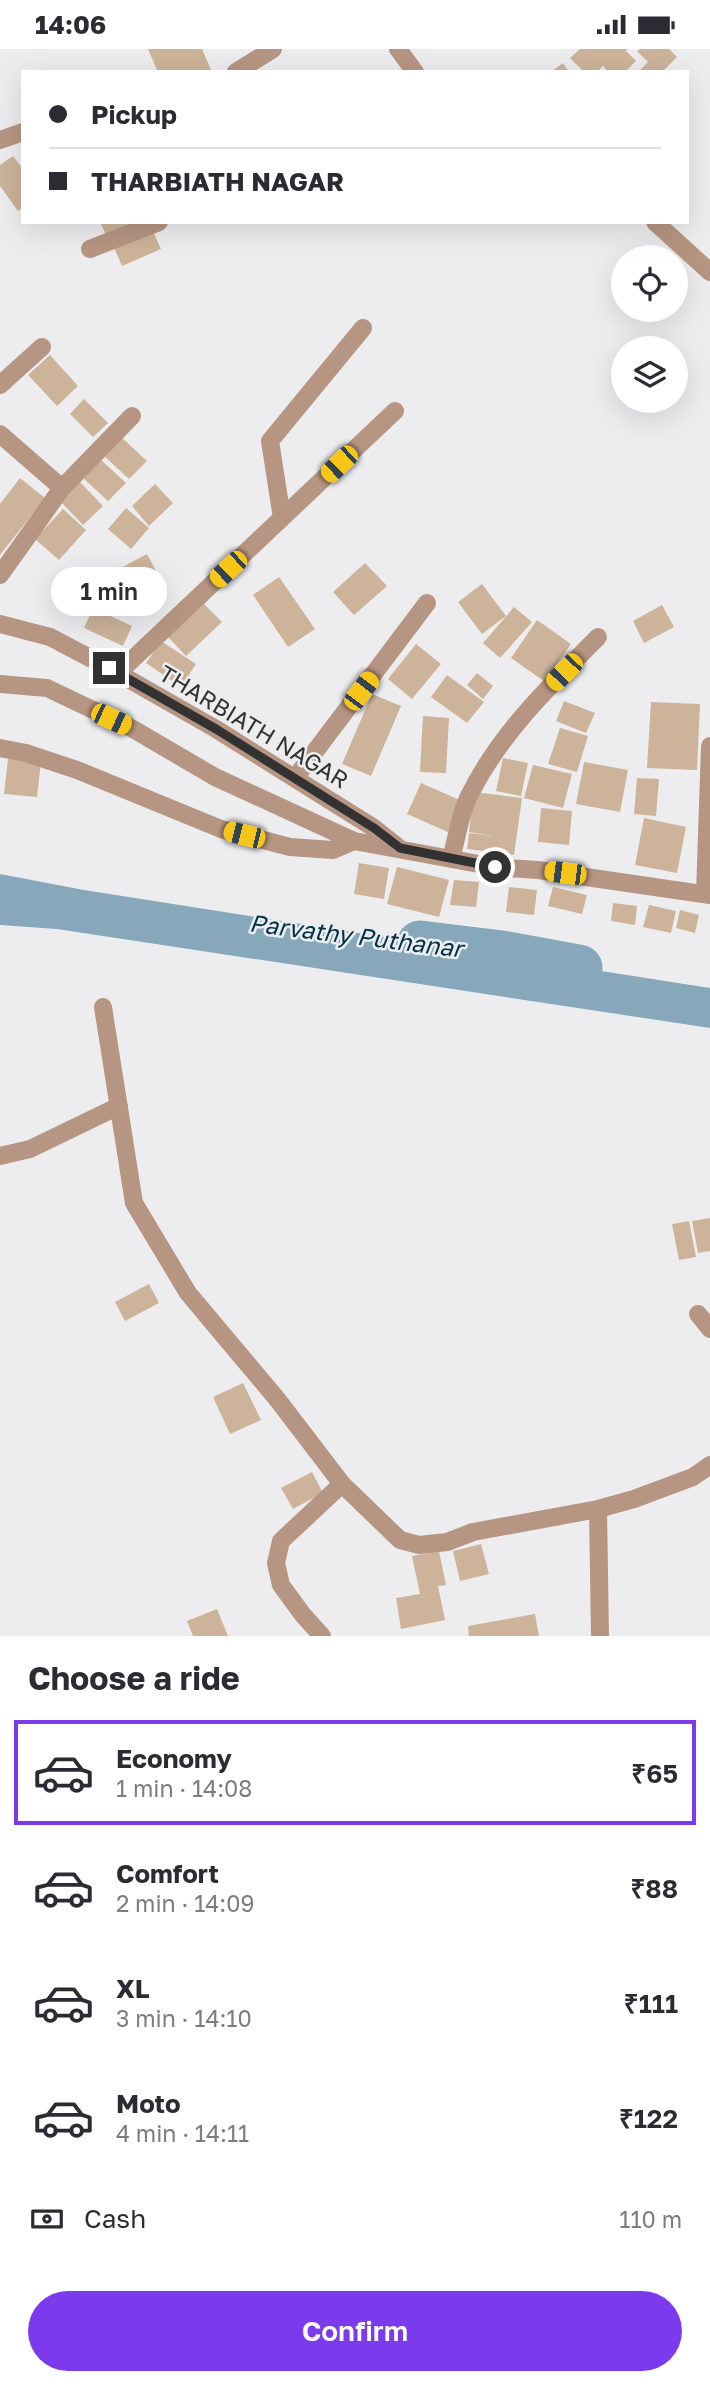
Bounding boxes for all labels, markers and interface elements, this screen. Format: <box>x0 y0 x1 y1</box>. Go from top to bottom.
text: 14:06 <box>35 9 106 40</box>
text: Pickup <box>91 99 177 130</box>
text: THARBIATH NAGAR <box>91 166 344 197</box>
map controls <box>611 245 688 413</box>
button: locate <box>611 245 688 322</box>
button: layers <box>611 336 688 413</box>
car <box>317 442 362 486</box>
car <box>206 547 251 591</box>
callout: 1 min <box>51 567 167 615</box>
text: 1 min <box>80 577 138 605</box>
car <box>542 650 587 694</box>
route end <box>93 652 125 684</box>
street label: THARBIATH NAGAR <box>154 658 354 794</box>
car <box>340 668 383 714</box>
car <box>88 701 135 737</box>
car <box>222 820 267 850</box>
route start <box>479 851 511 883</box>
car <box>543 860 588 886</box>
water label: Parvathy Puthanar <box>248 908 468 964</box>
text: Choose a ride <box>28 1659 240 1697</box>
icon: car <box>32 1741 95 1804</box>
text: Economy <box>116 1743 232 1774</box>
text: ₹65 <box>631 1758 678 1789</box>
text: 1 min · 14:08 <box>116 1774 252 1802</box>
icon: car <box>32 1856 95 1919</box>
text: Comfort <box>116 1858 219 1889</box>
text: ₹88 <box>630 1873 678 1904</box>
text: 2 min · 14:09 <box>116 1889 254 1917</box>
icon: car <box>32 1971 95 2034</box>
text: XL <box>116 1973 150 2004</box>
text: ₹111 <box>624 1988 678 2019</box>
text: 3 min · 14:10 <box>116 2004 252 2032</box>
icon: car <box>32 2086 95 2149</box>
text: Moto <box>116 2088 181 2119</box>
text: ₹122 <box>619 2103 678 2134</box>
text: 4 min · 14:11 <box>116 2119 249 2147</box>
icon: cash <box>28 2200 66 2238</box>
text: Cash <box>84 2203 146 2234</box>
text: 110 m <box>619 2205 682 2233</box>
button: Confirm <box>28 2291 682 2371</box>

